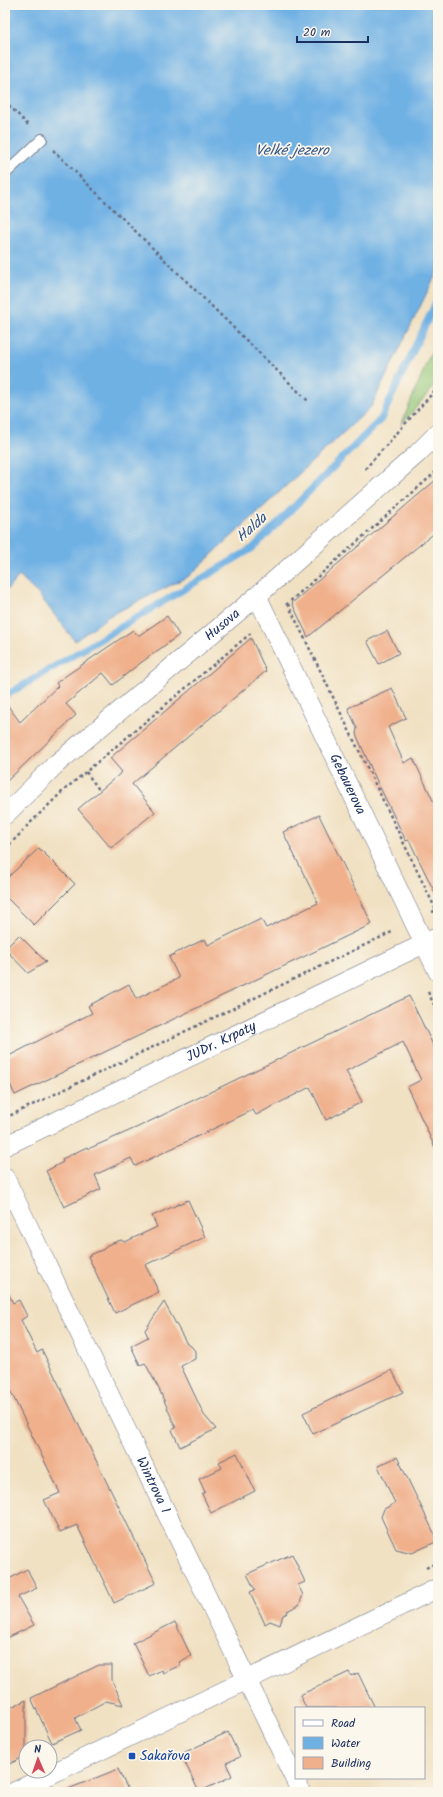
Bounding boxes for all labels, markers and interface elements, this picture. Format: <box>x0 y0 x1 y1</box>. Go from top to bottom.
scale bar <box>297 18 368 44</box>
text: 20 m <box>303 23 331 42</box>
water label: Velké jezero <box>255 139 330 163</box>
water label: Halda <box>231 507 274 549</box>
street label: Husova <box>200 603 245 646</box>
street label: Gebauerova <box>324 750 372 819</box>
street label: JUDr. Krpaty <box>182 1015 260 1068</box>
street label: Wintrova I <box>130 1453 176 1517</box>
legend <box>295 1707 425 1779</box>
text: Road <box>331 1714 356 1733</box>
text: Water <box>331 1734 361 1753</box>
north arrow <box>18 1739 58 1779</box>
text: N <box>34 1741 42 1759</box>
place label: Sakařova <box>140 1745 190 1767</box>
marker: Sakařova <box>127 1751 137 1761</box>
text: Building <box>331 1754 371 1773</box>

